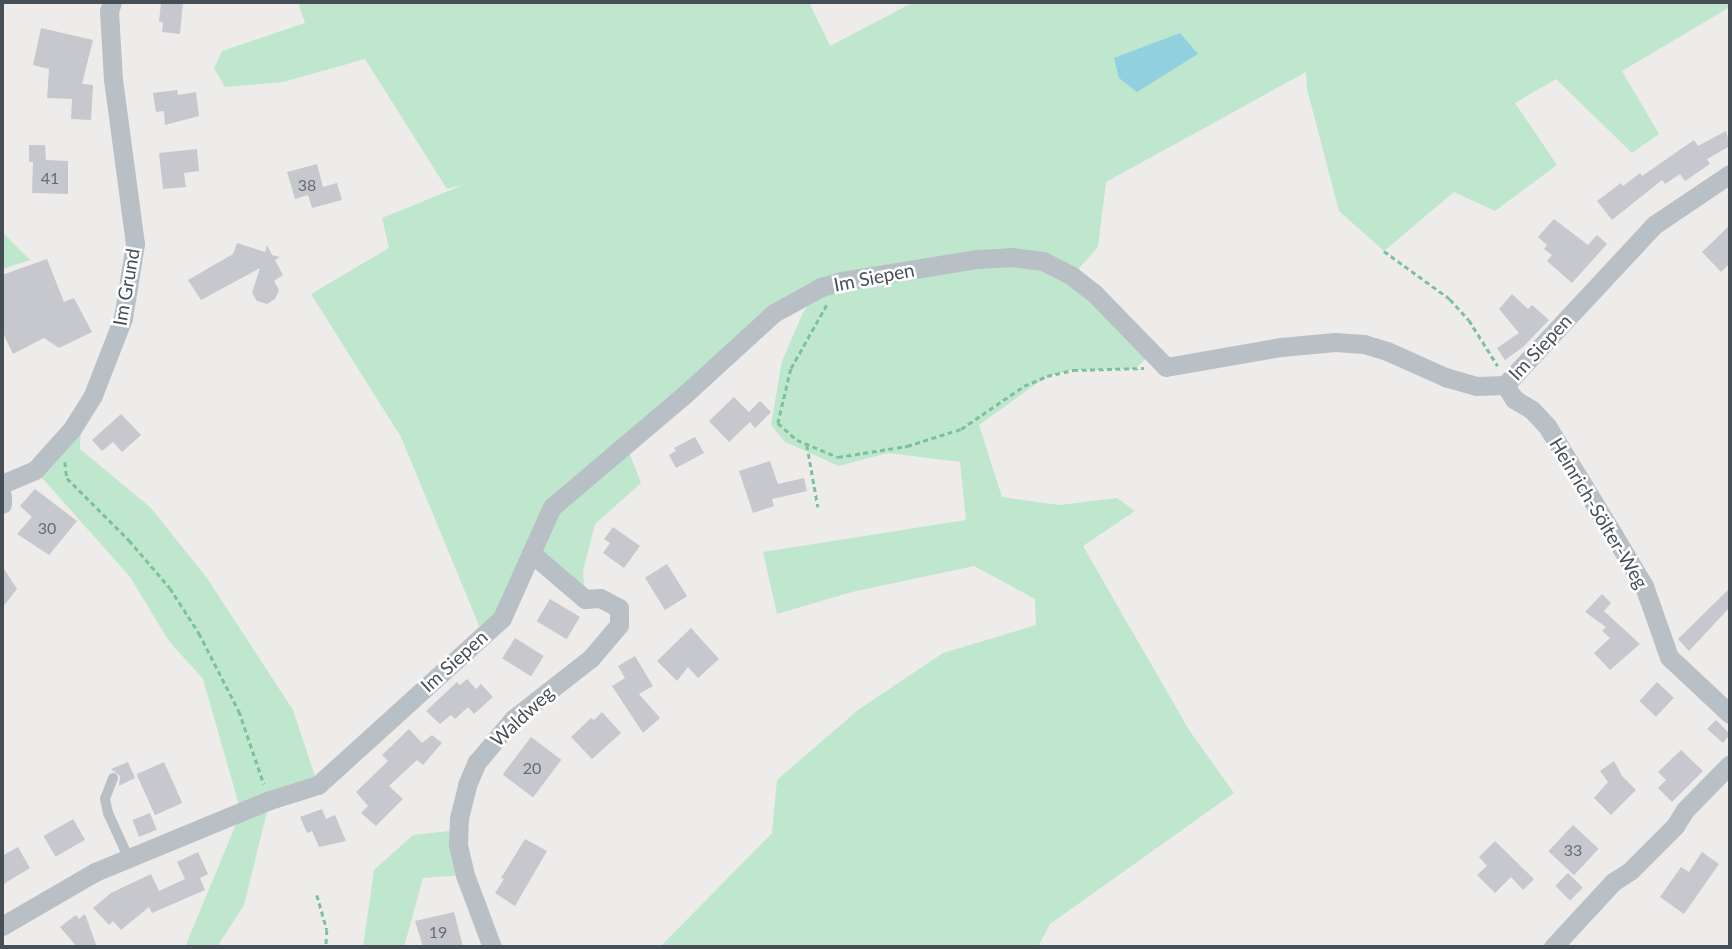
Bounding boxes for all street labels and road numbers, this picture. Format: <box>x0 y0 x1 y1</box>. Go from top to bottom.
street label: Im Grund <box>108 247 144 327</box>
street label: Im Siepen <box>832 258 916 296</box>
street label: Im Siepen <box>1504 309 1576 385</box>
street label: Heinrich-Sölter-Weg <box>1545 434 1653 592</box>
street label: Im Siepen <box>416 625 492 697</box>
street label: Waldweg <box>486 681 558 751</box>

